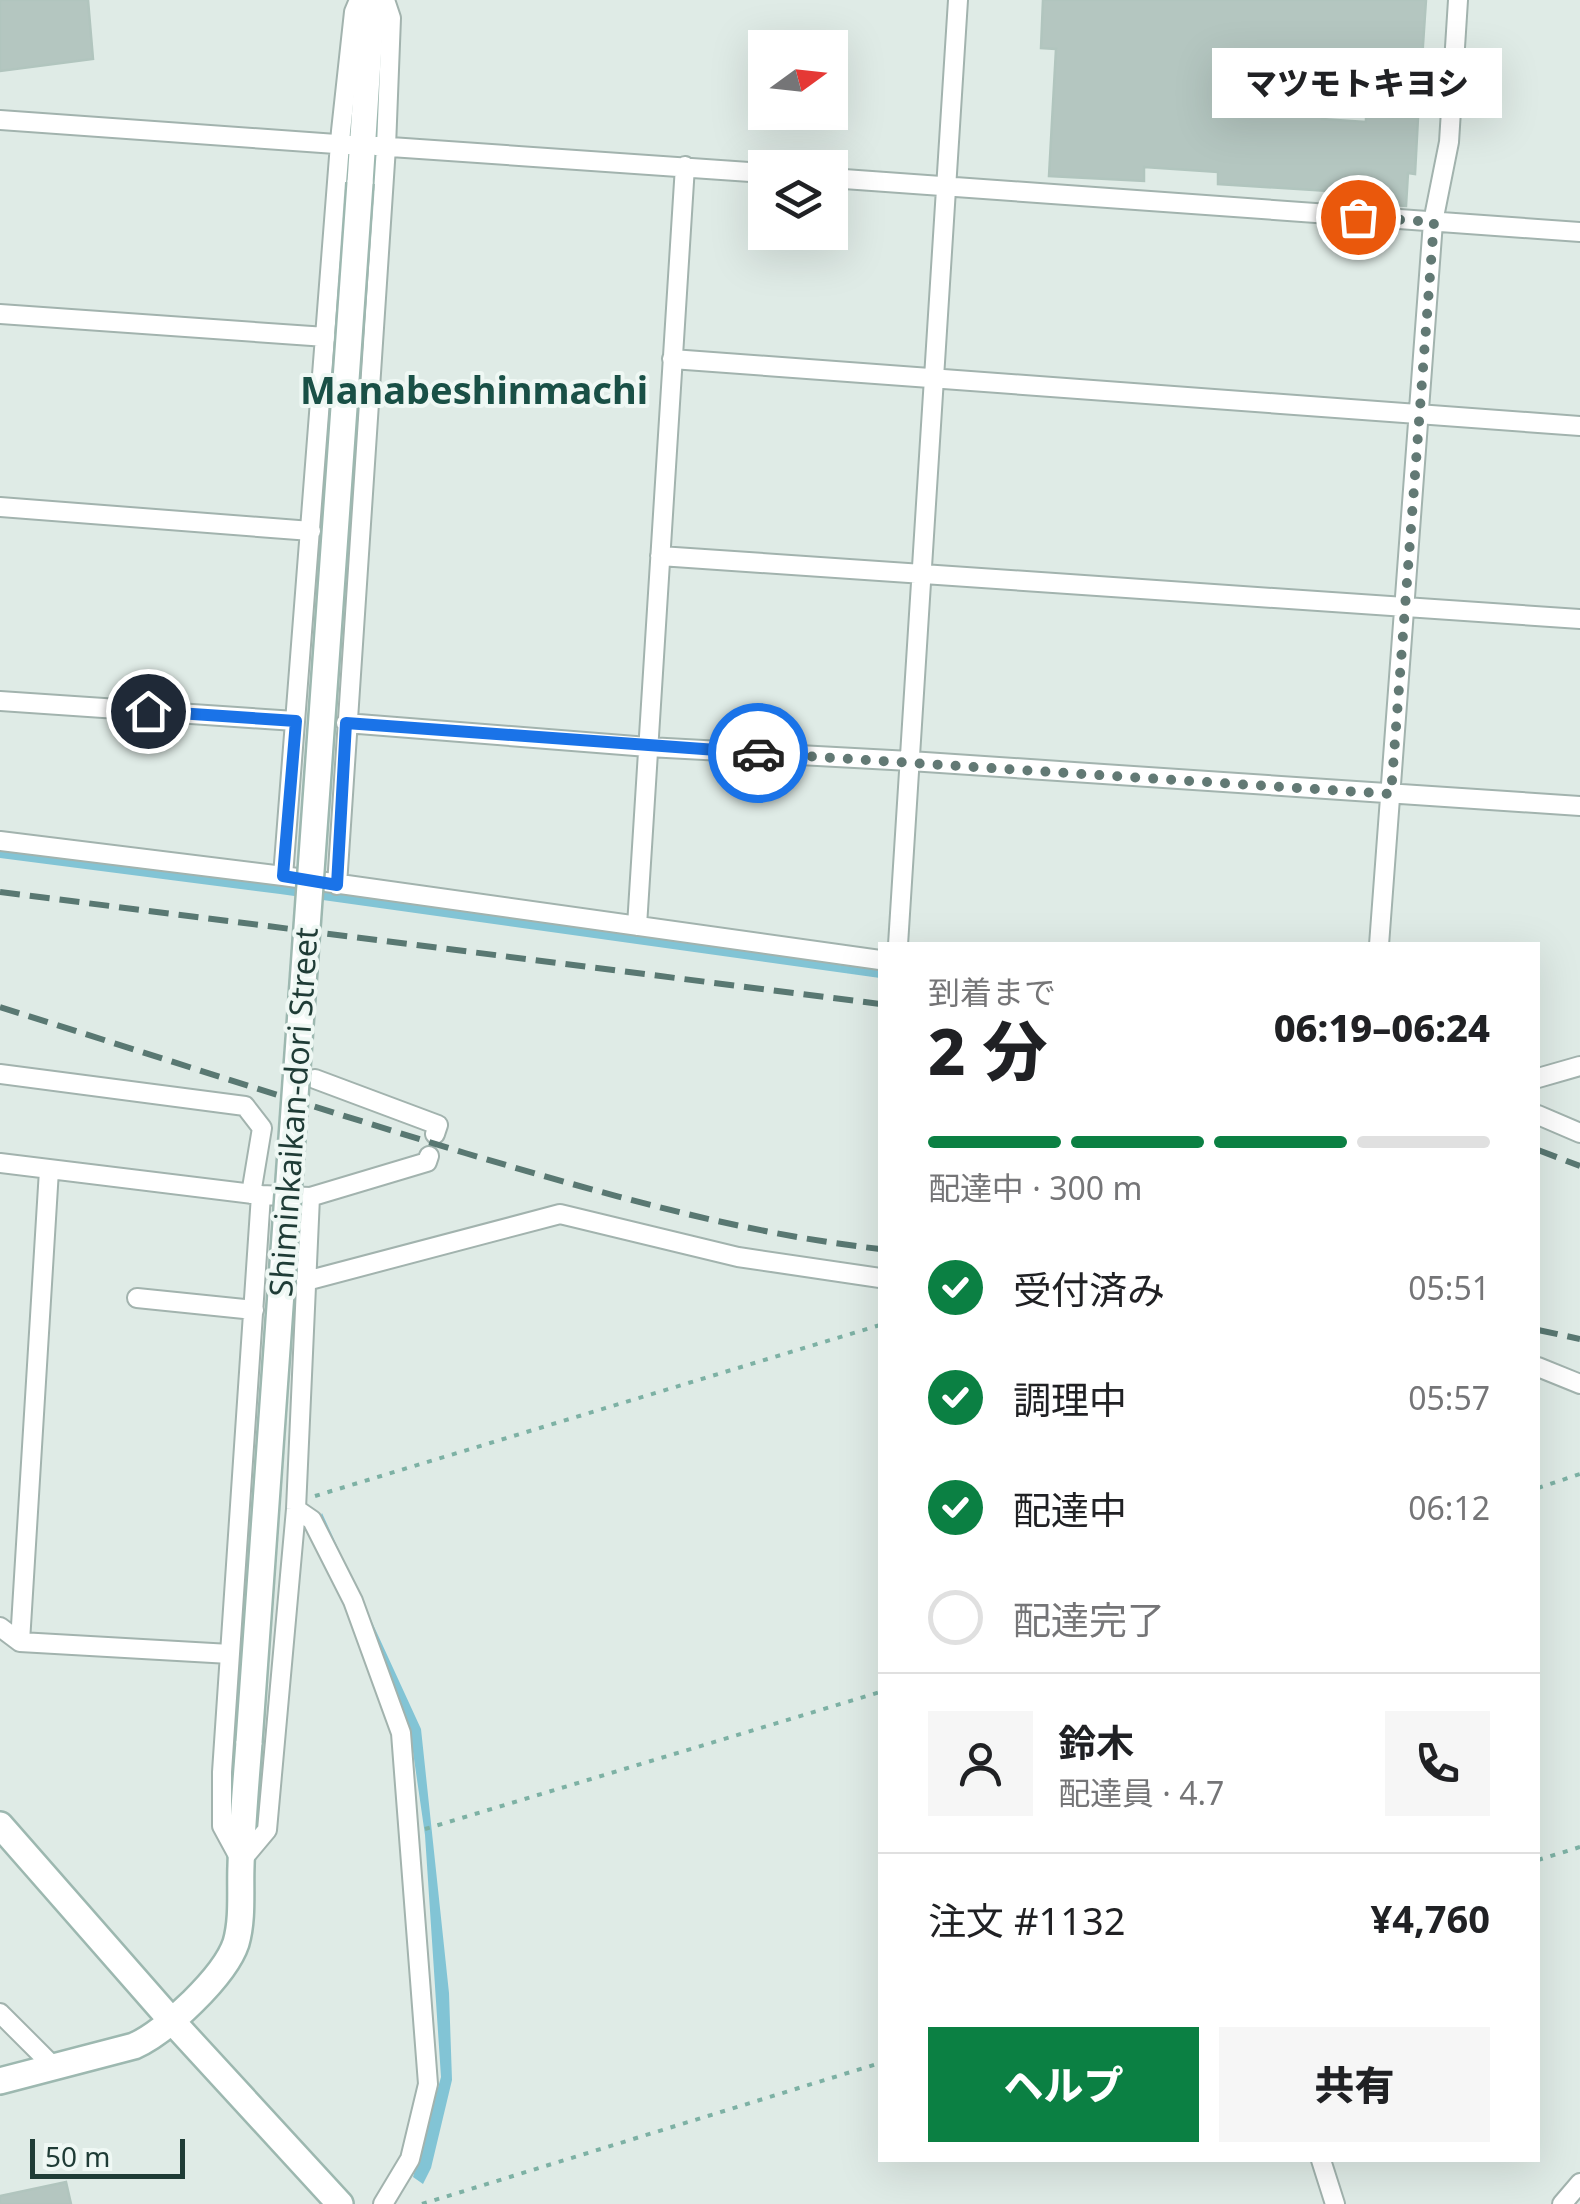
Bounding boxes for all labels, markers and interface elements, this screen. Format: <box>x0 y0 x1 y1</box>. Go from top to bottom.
north arrow <box>748 30 848 130</box>
map controls <box>748 30 848 250</box>
callout: マツモトキヨシ <box>1213 47 1503 117</box>
text: マツモトキヨシ <box>1245 61 1469 104</box>
button: layers <box>748 150 848 250</box>
pin <box>1316 175 1401 260</box>
icon: bag <box>1331 190 1386 245</box>
district label: Manabeshinmachi <box>300 363 648 415</box>
pin <box>106 669 191 754</box>
icon: home <box>121 684 176 739</box>
courier <box>708 703 808 803</box>
icon: car <box>731 726 786 781</box>
street label: Shiminkaikan-dori Street <box>258 926 327 1298</box>
text: 到着まで <box>928 970 1056 1013</box>
text: 06:19–06:24 <box>1274 1001 1490 1053</box>
text: 2 分 <box>928 1006 1047 1094</box>
text: 配達中 · 300 m <box>928 1166 1142 1209</box>
icon: check <box>928 1260 983 1315</box>
text: 受付済み <box>1013 1263 1165 1315</box>
text: 05:51 <box>1408 1266 1490 1309</box>
icon: check <box>928 1370 983 1425</box>
text: 調理中 <box>1013 1373 1127 1425</box>
text: 05:57 <box>1408 1376 1490 1419</box>
icon: check <box>928 1480 983 1535</box>
text: 配達中 <box>1013 1483 1127 1535</box>
text: 06:12 <box>1408 1486 1490 1529</box>
text: 配達完了 <box>1013 1593 1165 1645</box>
button: person <box>928 1711 1033 1816</box>
button: phone <box>1385 1711 1490 1816</box>
text: 鈴木 <box>1058 1716 1134 1768</box>
text: 配達員 · 4.7 <box>1058 1771 1224 1814</box>
text: ¥4,760 <box>1370 1892 1490 1944</box>
text: 注文 #1132 <box>928 1894 1125 1946</box>
button: ヘルプ <box>928 2027 1199 2142</box>
button: 共有 <box>1219 2027 1490 2142</box>
scale bar <box>30 2134 185 2178</box>
text: 50 m <box>45 2137 111 2175</box>

